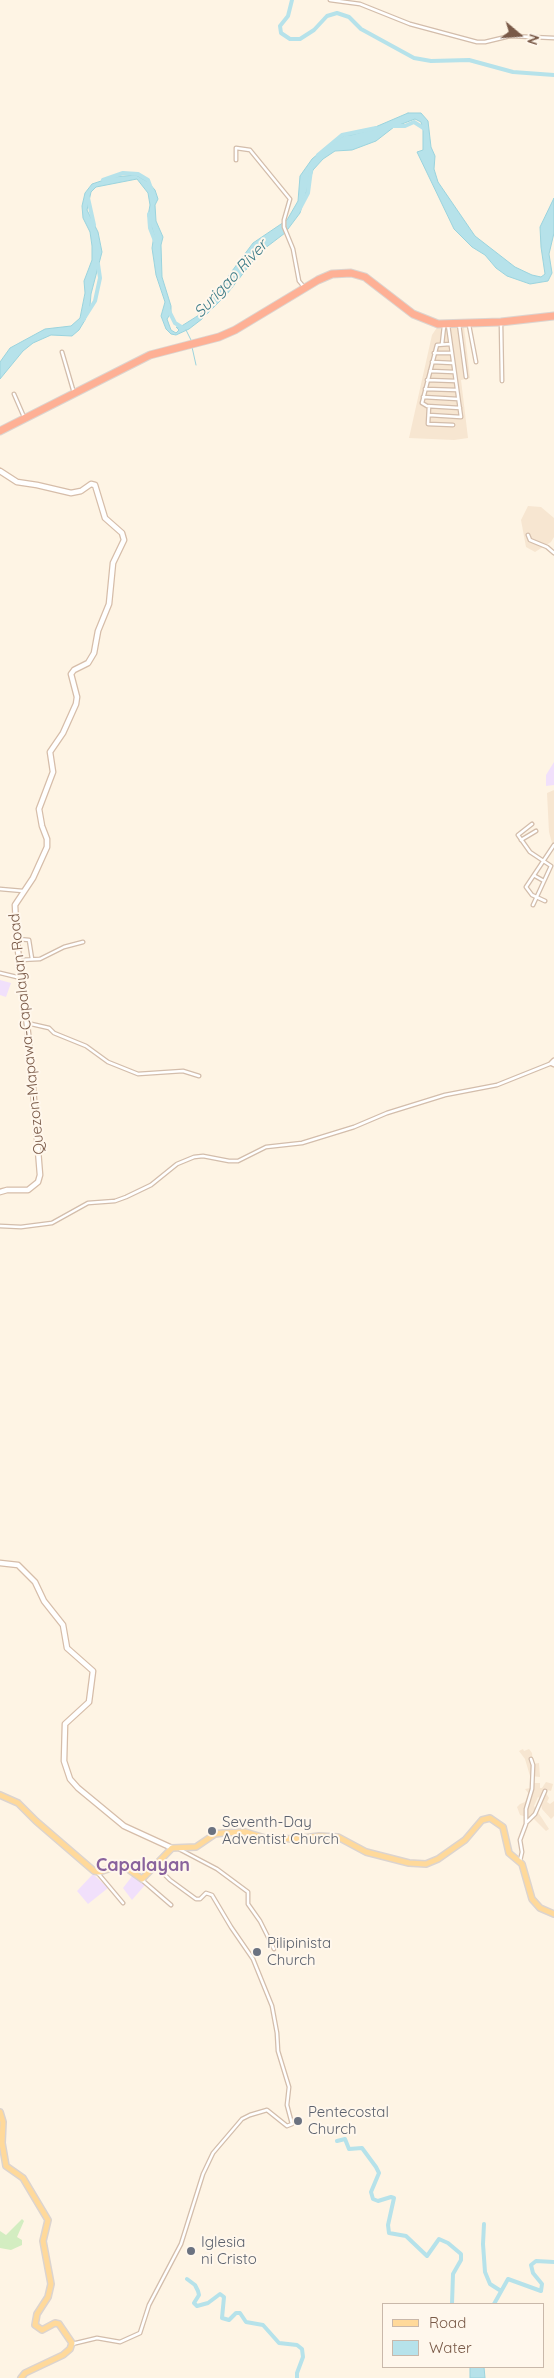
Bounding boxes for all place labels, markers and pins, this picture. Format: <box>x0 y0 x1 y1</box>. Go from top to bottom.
place label: Seventh-Day Adventist Church <box>222 1813 339 1848</box>
marker: Seventh-Day Adventist Church <box>206 1825 218 1837</box>
place label: Pilipinista Church <box>267 1934 331 1969</box>
marker: Pilipinista Church <box>251 1946 263 1958</box>
place label: Pentecostal Church <box>308 2103 389 2138</box>
marker: Pentecostal Church <box>292 2115 304 2127</box>
place label: Iglesia ni Cristo <box>201 2233 257 2268</box>
marker: Iglesia ni Cristo <box>185 2245 197 2257</box>

